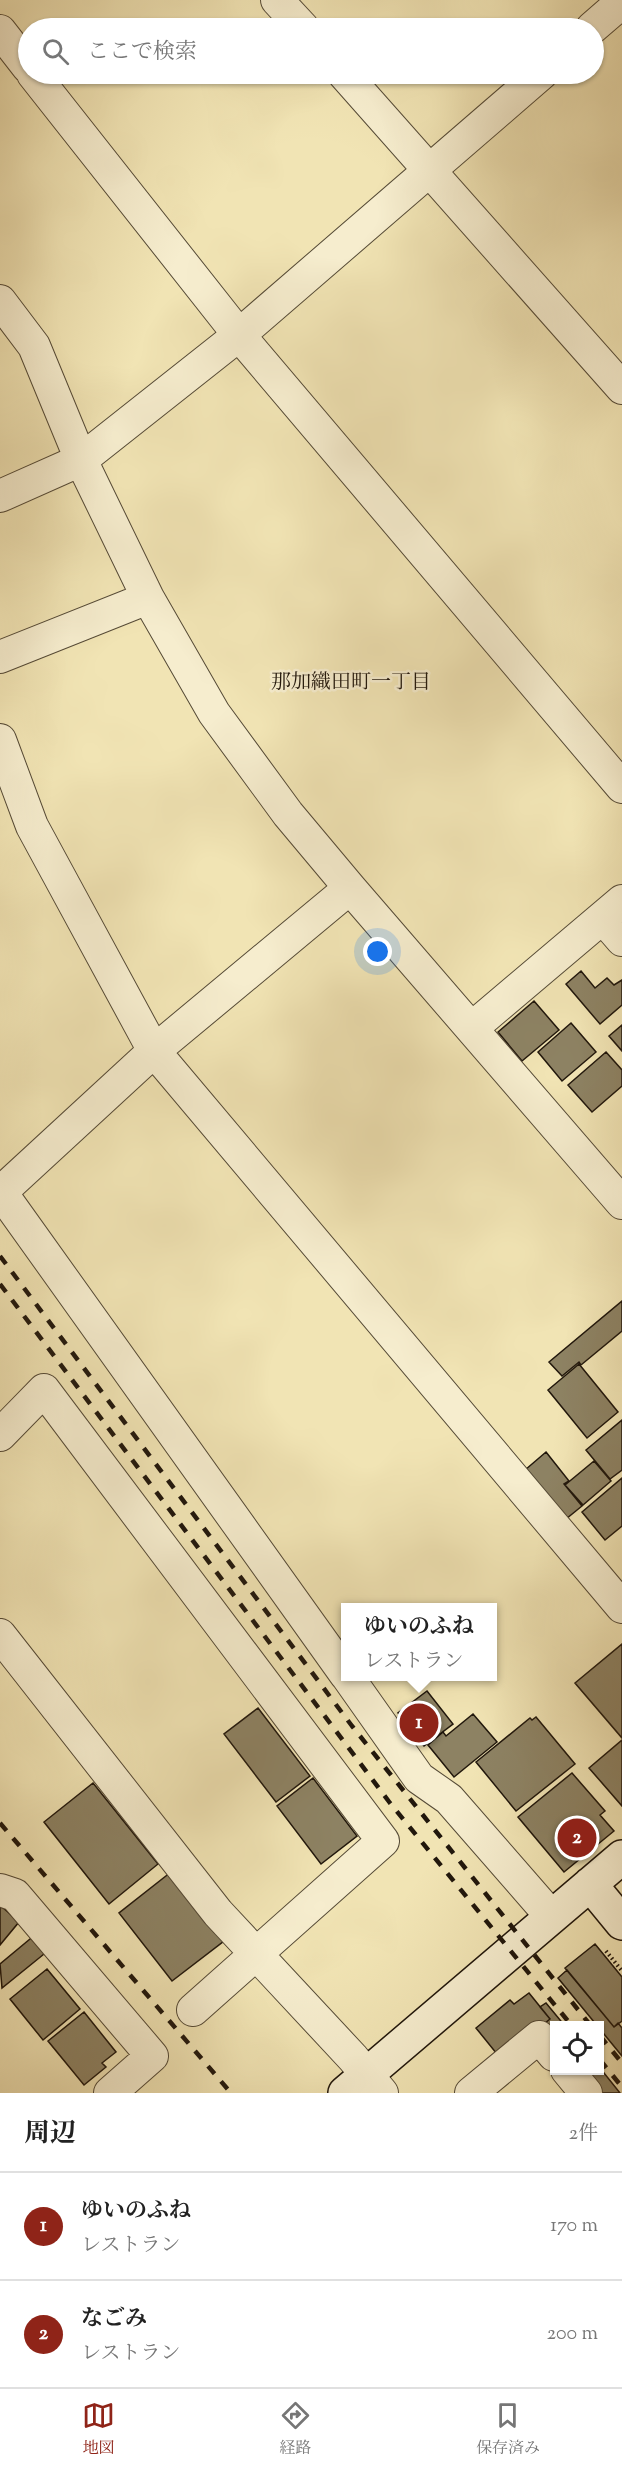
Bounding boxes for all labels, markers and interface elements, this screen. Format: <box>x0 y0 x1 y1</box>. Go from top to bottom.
search box <box>18 18 604 84</box>
icon: search <box>39 35 72 68</box>
text: ここで検索 <box>87 37 197 69</box>
district label: 那加織田町一丁目 <box>271 669 431 698</box>
your location <box>363 937 392 966</box>
popup <box>341 1603 497 1681</box>
text: ゆいのふね <box>364 1612 474 1644</box>
text: レストラン <box>364 1648 463 1677</box>
pin: 1 <box>400 1700 438 1746</box>
pin: 2 <box>558 1816 596 1860</box>
map controls <box>550 2021 604 2075</box>
button: locate <box>550 2021 604 2075</box>
text: 周辺 <box>24 2116 76 2153</box>
text: 2件 <box>569 2120 598 2149</box>
text: ゆいのふね <box>81 2196 191 2228</box>
text: 1 <box>40 2212 47 2241</box>
text: 170 m <box>550 2212 598 2241</box>
text: レストラン <box>81 2232 180 2261</box>
text: なごみ <box>81 2304 147 2336</box>
text: 2 <box>39 2320 48 2349</box>
text: 200 m <box>547 2320 598 2349</box>
text: レストラン <box>81 2340 180 2369</box>
tab: 地図 <box>82 2399 115 2461</box>
tab: 経路 <box>279 2399 312 2461</box>
tab: 保存済み <box>476 2399 540 2461</box>

